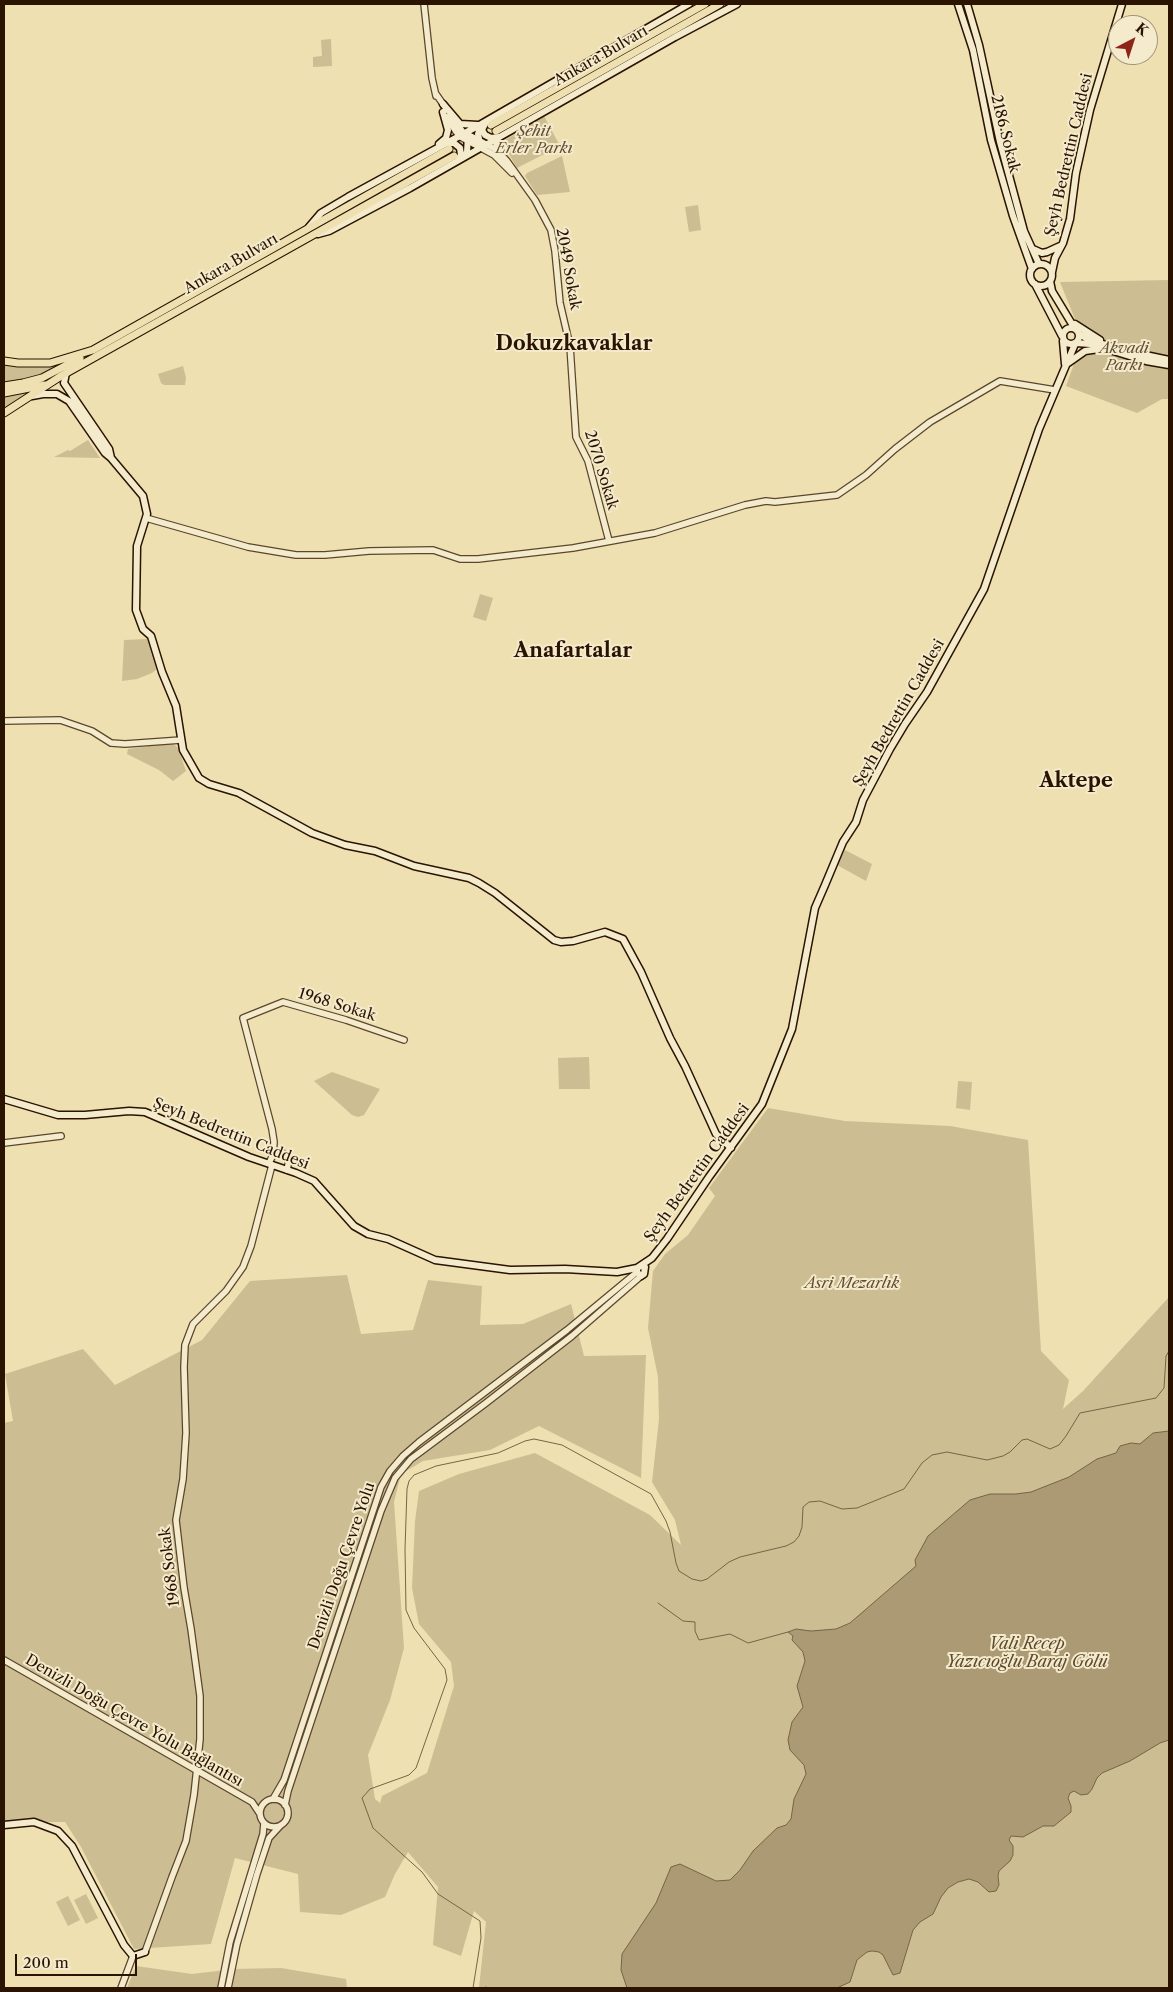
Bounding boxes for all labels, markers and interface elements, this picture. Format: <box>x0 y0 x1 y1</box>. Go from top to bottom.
north arrow <box>1108 15 1158 65</box>
text: K <box>1132 19 1152 40</box>
street label: Ankara Bulvarı <box>551 22 651 90</box>
street label: Şeyh Bedrettin Caddesi <box>1041 72 1097 238</box>
street label: 2186 Sokak <box>987 93 1023 175</box>
park label: Şehit Erler Parkı <box>495 123 573 158</box>
street label: 2049 Sokak <box>552 227 584 311</box>
street label: Ankara Bulvarı <box>181 230 281 298</box>
district label: Dokuzkavaklar <box>496 332 652 356</box>
park label: Akvadi Parkı <box>1099 340 1149 375</box>
street label: 2070 Sokak <box>580 428 622 512</box>
street label: Şeyh Bedrettin Caddesi <box>849 636 949 790</box>
district label: Anafartalar <box>514 639 632 663</box>
district label: Aktepe <box>1039 769 1113 793</box>
street label: 1968 Sokak <box>296 985 378 1025</box>
street label: Şeyh Bedrettin Caddesi <box>150 1094 312 1174</box>
street label: Şeyh Bedrettin Caddesi <box>641 1100 753 1246</box>
park label: Asri Mezarlık <box>805 1275 899 1293</box>
street label: Denizli Doğu Çevre Yolu <box>305 1480 379 1652</box>
street label: 1968 Sokak <box>156 1526 184 1608</box>
water label: Vali Recep Yazıcıoğlu Baraj Gölü <box>947 1634 1107 1672</box>
street label: Denizli Doğu Çevre Yolu Bağlantısı <box>22 1651 246 1791</box>
scale bar <box>18 1944 140 1976</box>
text: 200 m <box>23 1953 69 1972</box>

